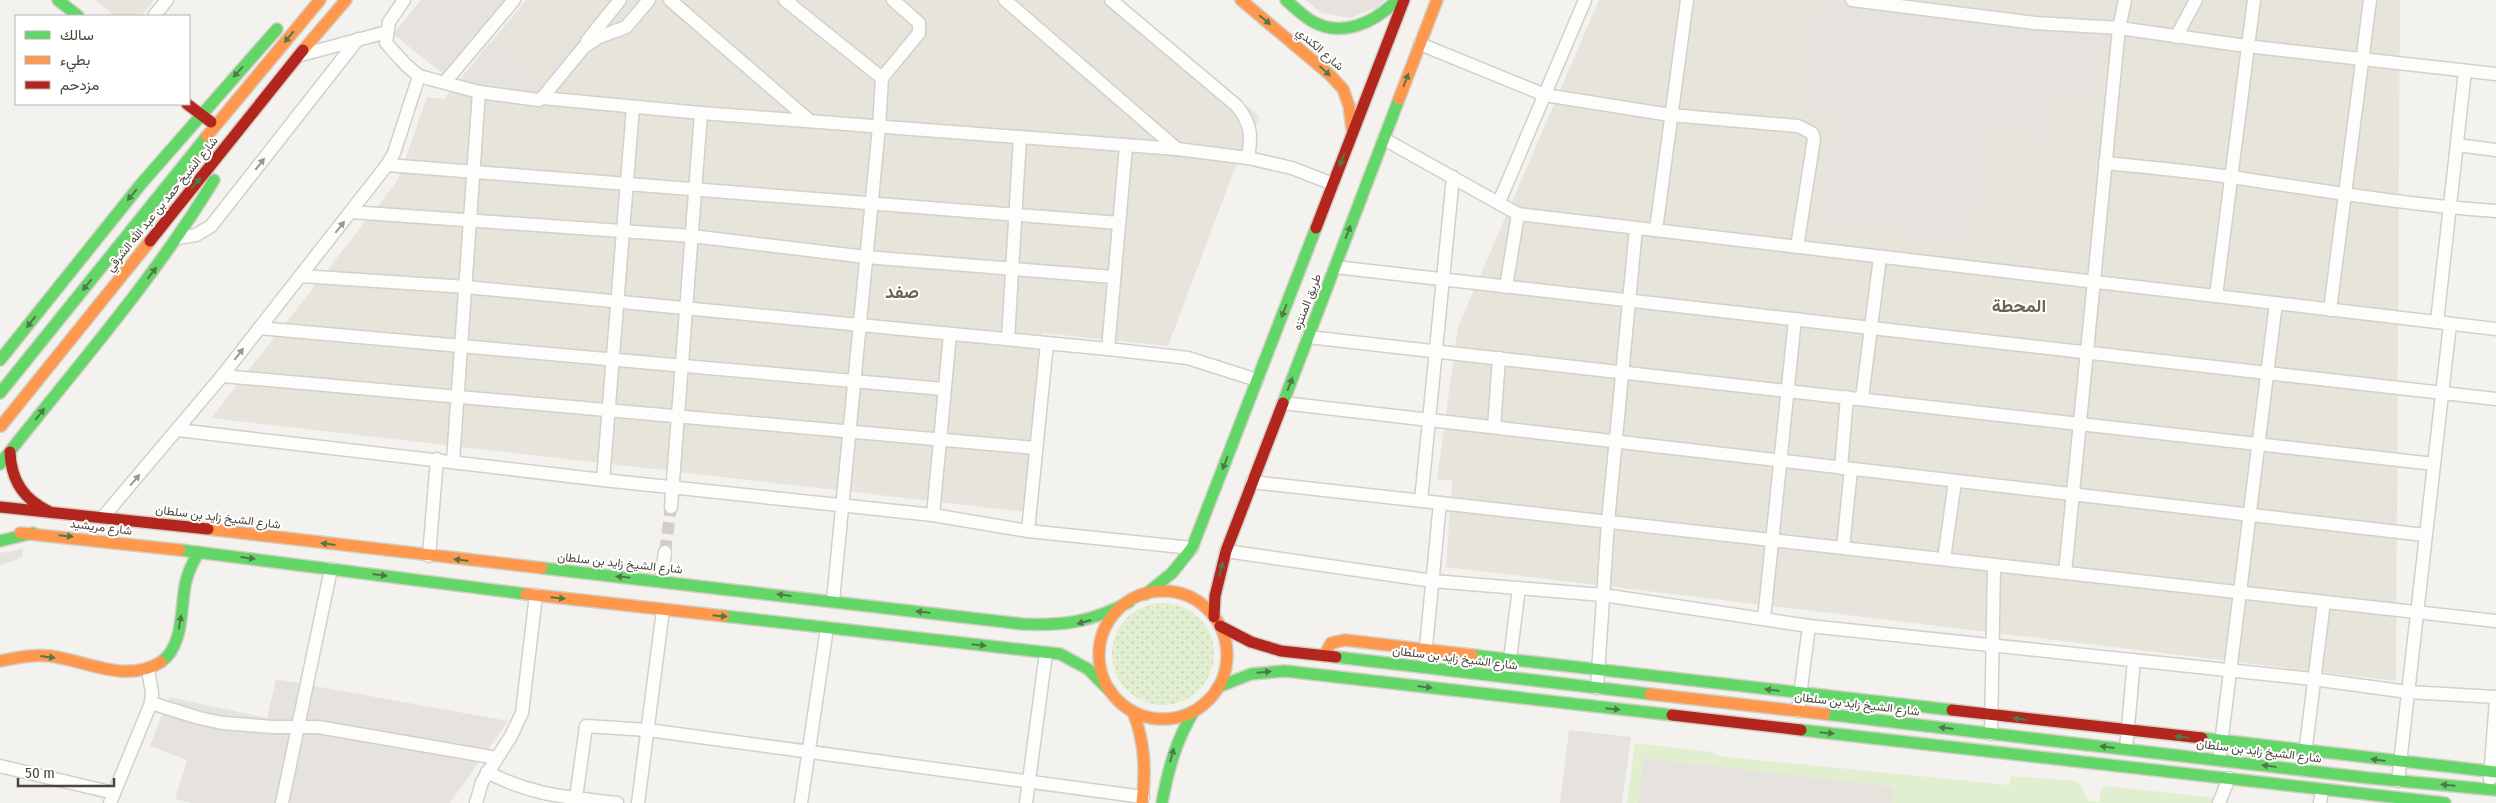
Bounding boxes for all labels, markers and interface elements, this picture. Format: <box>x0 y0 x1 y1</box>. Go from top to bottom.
one-way arrow <box>1258 14 1271 25</box>
legend <box>15 15 190 105</box>
street label: شارع الكندي <box>1291 25 1347 76</box>
text: سالك <box>60 26 94 44</box>
one-way arrow <box>284 31 295 44</box>
text: بطيء <box>60 51 90 73</box>
one-way arrow <box>233 65 244 78</box>
one-way arrow <box>1319 65 1331 77</box>
one-way arrow <box>1403 73 1411 88</box>
text: مزدحم <box>60 76 99 95</box>
street label: شارع الشيخ حمد بن عبد الله الشرقي <box>103 134 223 276</box>
one-way arrow <box>1338 153 1346 167</box>
one-way arrow <box>255 157 265 171</box>
one-way arrow <box>191 177 202 190</box>
one-way arrow <box>126 188 138 200</box>
one-way arrow <box>334 221 345 234</box>
one-way arrow <box>1344 224 1352 239</box>
one-way arrow <box>147 266 157 280</box>
street label: طريق المنتزه <box>1290 272 1325 333</box>
one-way arrow <box>81 279 92 292</box>
district label: صفد <box>885 281 919 303</box>
district label: المحطة <box>1992 295 2046 317</box>
one-way arrow <box>1280 304 1288 319</box>
one-way arrow <box>25 315 36 328</box>
one-way arrow <box>233 348 244 361</box>
one-way arrow <box>1286 376 1294 391</box>
one-way arrow <box>35 407 45 421</box>
one-way arrow <box>1221 456 1229 471</box>
one-way arrow <box>130 473 141 486</box>
street label: شارع الشيخ زايد بن سلطان <box>154 502 281 534</box>
street label: شارع مريشيد <box>69 516 133 540</box>
one-way arrow <box>58 532 74 540</box>
one-way arrow <box>320 540 336 548</box>
street label: شارع الشيخ زايد بن سلطان <box>556 549 683 579</box>
one-way arrow <box>240 554 256 562</box>
one-way arrow <box>453 555 469 563</box>
one-way arrow <box>1217 561 1225 576</box>
one-way arrow <box>372 571 388 579</box>
one-way arrow <box>614 573 630 581</box>
one-way arrow <box>776 591 792 599</box>
one-way arrow <box>551 594 567 602</box>
one-way arrow <box>915 608 931 616</box>
one-way arrow <box>712 612 728 620</box>
one-way arrow <box>176 614 184 630</box>
one-way arrow <box>1077 618 1092 626</box>
one-way arrow <box>972 641 988 649</box>
street label: شارع الشيخ زايد بن سلطان <box>1391 643 1518 675</box>
one-way arrow <box>40 653 56 661</box>
one-way arrow <box>1256 668 1272 676</box>
one-way arrow <box>1418 683 1434 691</box>
one-way arrow <box>1764 686 1780 694</box>
street label: شارع الشيخ زايد بن سلطان <box>1793 689 1920 721</box>
one-way arrow <box>1606 705 1622 713</box>
one-way arrow <box>2012 715 2028 723</box>
one-way arrow <box>1937 724 1953 732</box>
one-way arrow <box>1819 729 1835 737</box>
one-way arrow <box>2173 733 2189 741</box>
street label: شارع الشيخ زايد بن سلطان <box>2195 736 2322 768</box>
one-way arrow <box>2099 743 2115 751</box>
one-way arrow <box>1168 748 1176 763</box>
scale bar <box>18 756 114 788</box>
one-way arrow <box>2370 756 2386 764</box>
one-way arrow <box>2260 762 2276 770</box>
text: 50 m <box>25 764 55 782</box>
one-way arrow <box>2439 781 2455 789</box>

